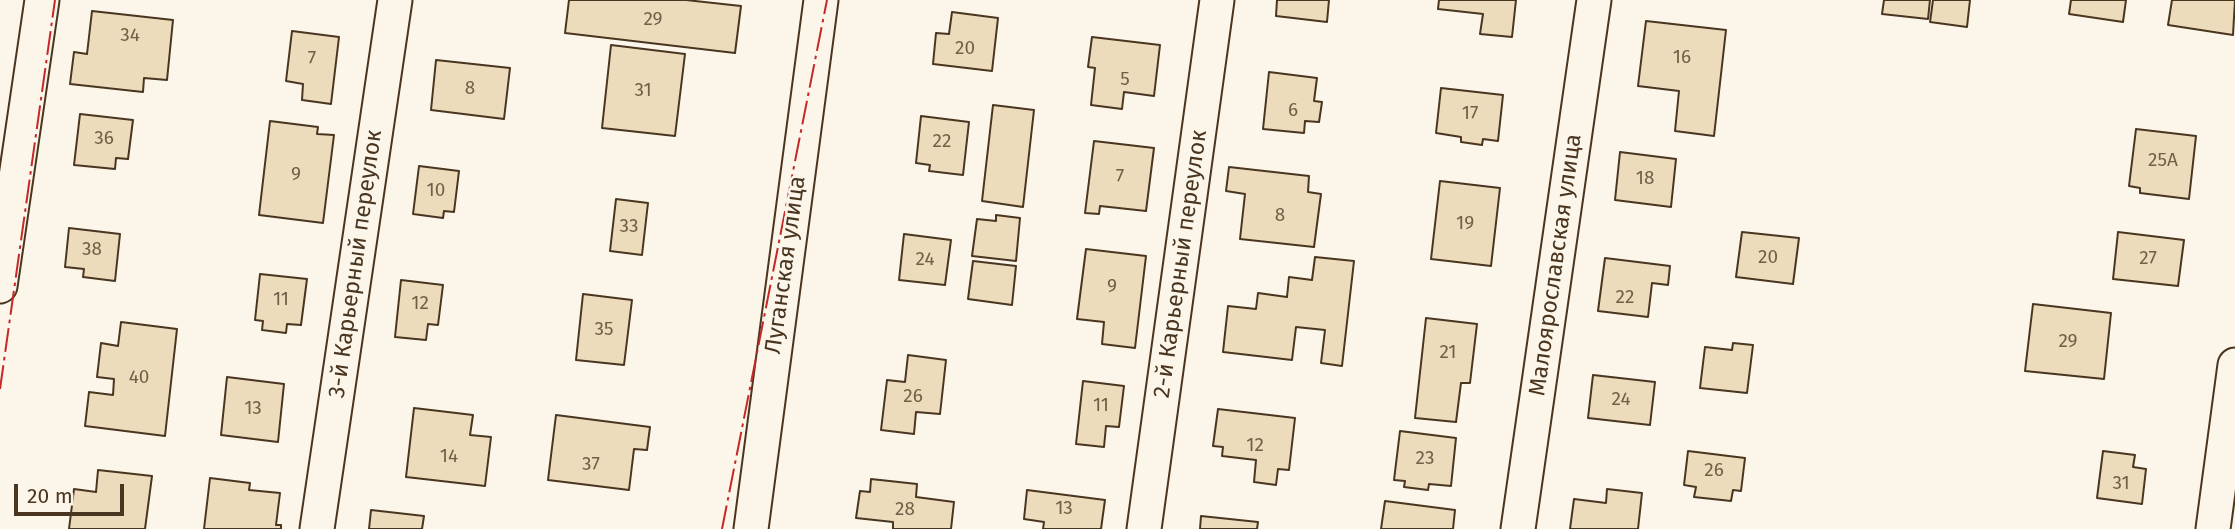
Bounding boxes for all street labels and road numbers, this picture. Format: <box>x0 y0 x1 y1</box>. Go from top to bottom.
street label: 3-й Карьерный переулок <box>324 128 388 400</box>
street label: 2-й Карьерный переулок <box>1149 128 1213 400</box>
street label: Малоярославская улица <box>1524 132 1588 398</box>
street label: Луганская улица <box>760 174 812 356</box>

